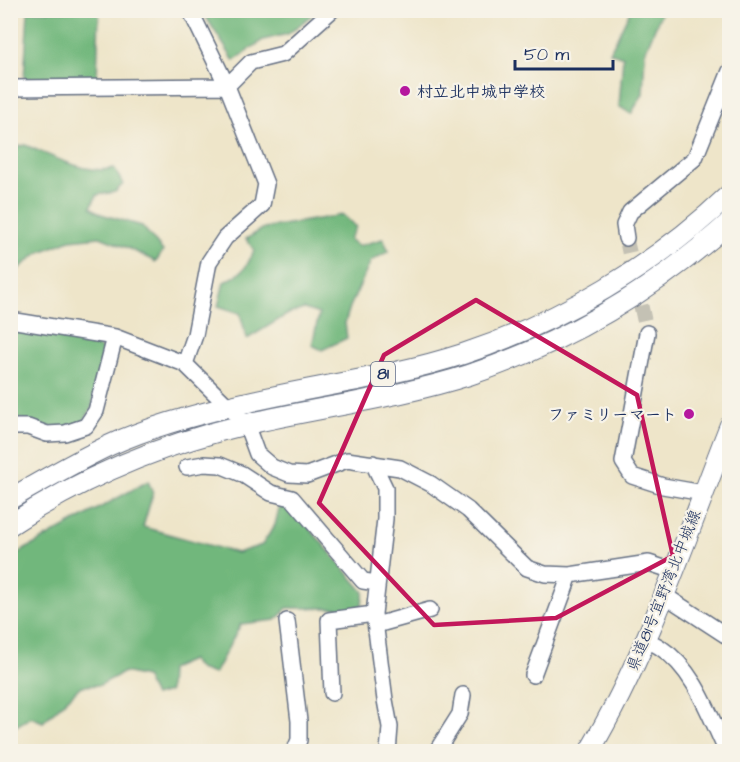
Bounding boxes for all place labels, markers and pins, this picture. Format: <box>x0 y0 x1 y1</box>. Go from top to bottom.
place label: 村立北中城中学校 <box>417 81 545 103</box>
marker: 村立北中城中学校 <box>398 84 412 98</box>
place label: ファミリーマート <box>548 404 677 426</box>
marker: ファミリーマート <box>682 407 696 421</box>

